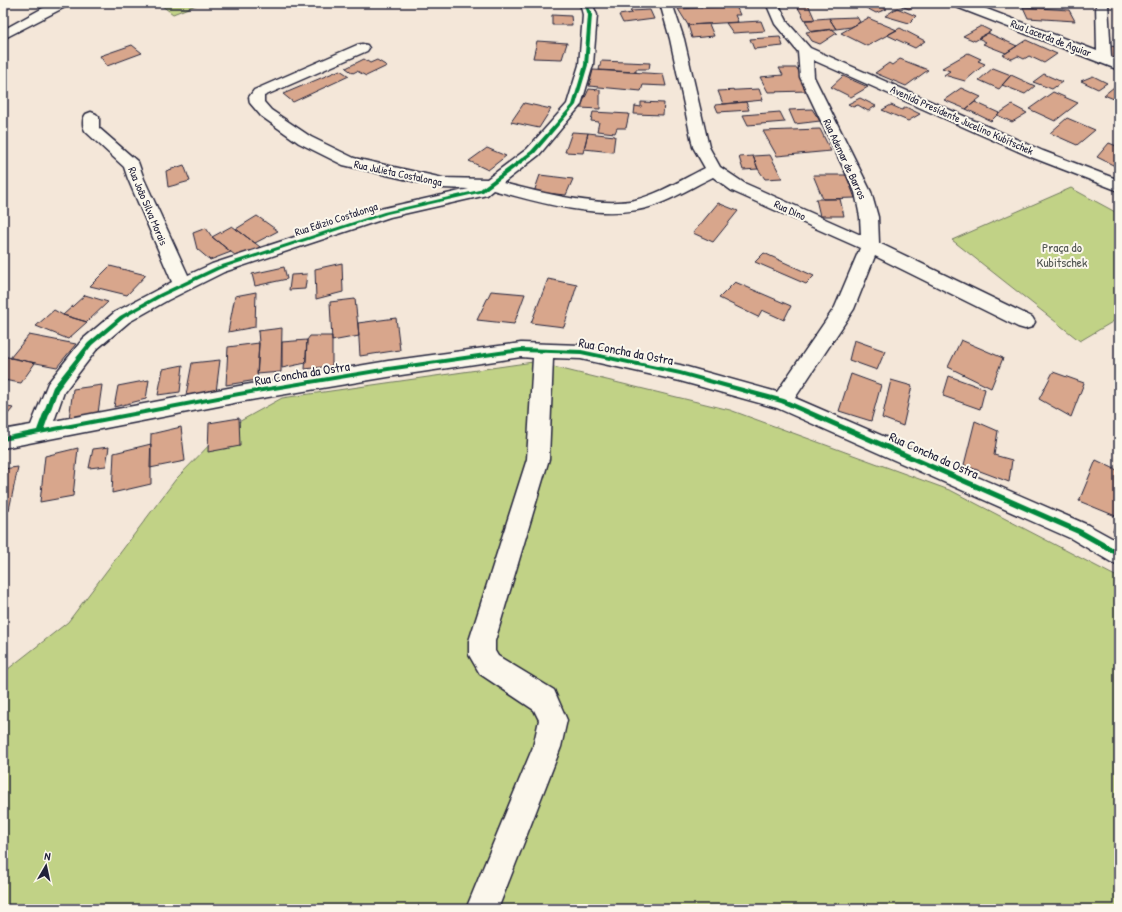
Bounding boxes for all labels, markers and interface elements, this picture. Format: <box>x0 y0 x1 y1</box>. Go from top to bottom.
street label: Rua Lacerda de Aguiar <box>1009 16 1094 60</box>
street label: Avenida Presidente Jucelino Kubitschek <box>888 82 1036 158</box>
street label: Rua Ademar de Barros <box>820 117 870 201</box>
street label: Rua Julieta Costalonga <box>353 157 444 189</box>
street label: Rua João Silva Morais <box>125 165 171 247</box>
street label: Rua Dino <box>772 197 809 223</box>
street label: Rua Edizio Costalonga <box>293 199 380 239</box>
park label: Praça do Kubitschek <box>1037 238 1088 271</box>
street label: Rua Concha da Ostra <box>577 333 675 369</box>
street label: Rua Concha da Ostra <box>253 357 351 389</box>
street label: Rua Concha da Ostra <box>886 427 982 483</box>
north arrow <box>26 846 66 886</box>
text: N <box>44 849 52 864</box>

